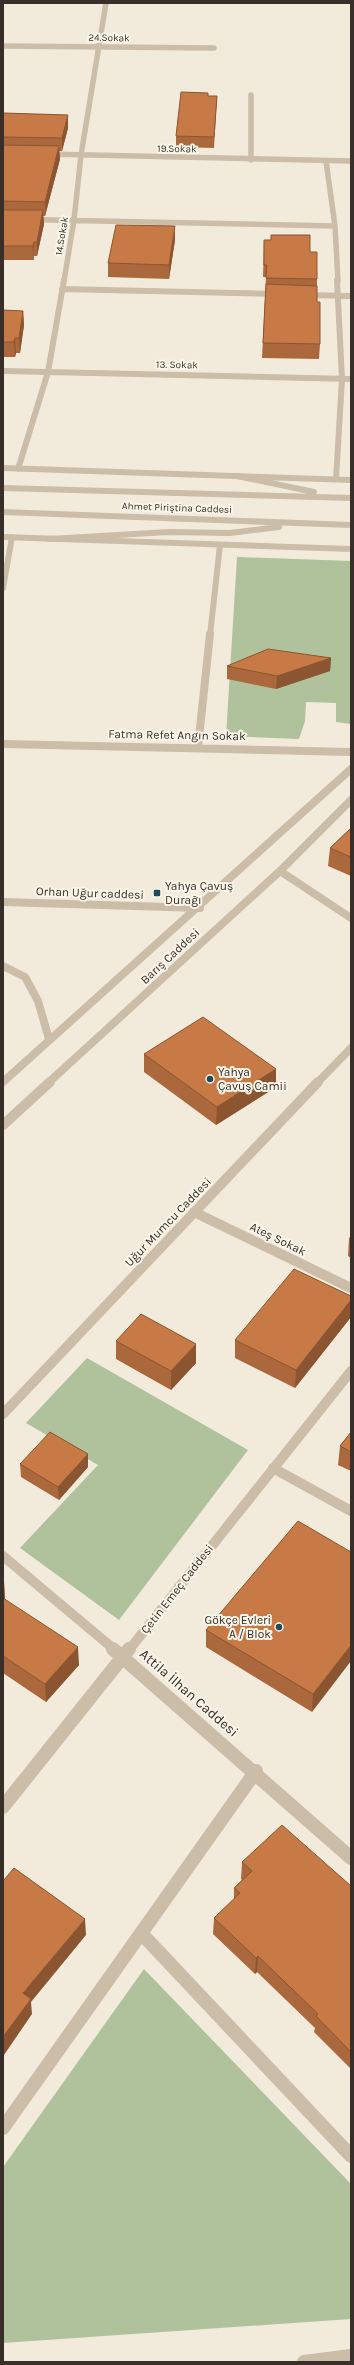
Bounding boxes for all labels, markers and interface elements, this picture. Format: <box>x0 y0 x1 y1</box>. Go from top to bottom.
street label: 24.Sokak <box>88 32 130 44</box>
street label: 19.Sokak <box>157 143 197 155</box>
street label: 14.Sokak <box>53 215 71 256</box>
street label: 13. Sokak <box>156 359 198 371</box>
street label: Ahmet Piriştina Caddesi <box>122 500 232 516</box>
street label: Fatma Refet Angın Sokak <box>108 727 246 743</box>
place label: Yahya Çavuş Durağı <box>165 879 233 907</box>
street label: Orhan Uğur caddesi <box>36 884 144 902</box>
marker: Yahya Çavuş Durağı <box>152 888 162 898</box>
street label: Barış Caddesi <box>138 925 202 987</box>
place label: Yahya Çavuş Camii <box>218 1065 287 1093</box>
marker: Yahya Çavuş Camii <box>205 1074 215 1084</box>
street label: Uğur Mumcu Caddesi <box>122 1175 214 1269</box>
street label: Ateş Sokak <box>248 1219 309 1259</box>
street label: Çetin Emeç Caddesi <box>138 1542 216 1636</box>
place label: Gökçe Evleri A / Blok <box>205 1613 271 1641</box>
marker: Gökçe Evleri A / Blok <box>274 1622 284 1632</box>
street label: Attila İlhan Caddesi <box>136 1646 242 1740</box>

